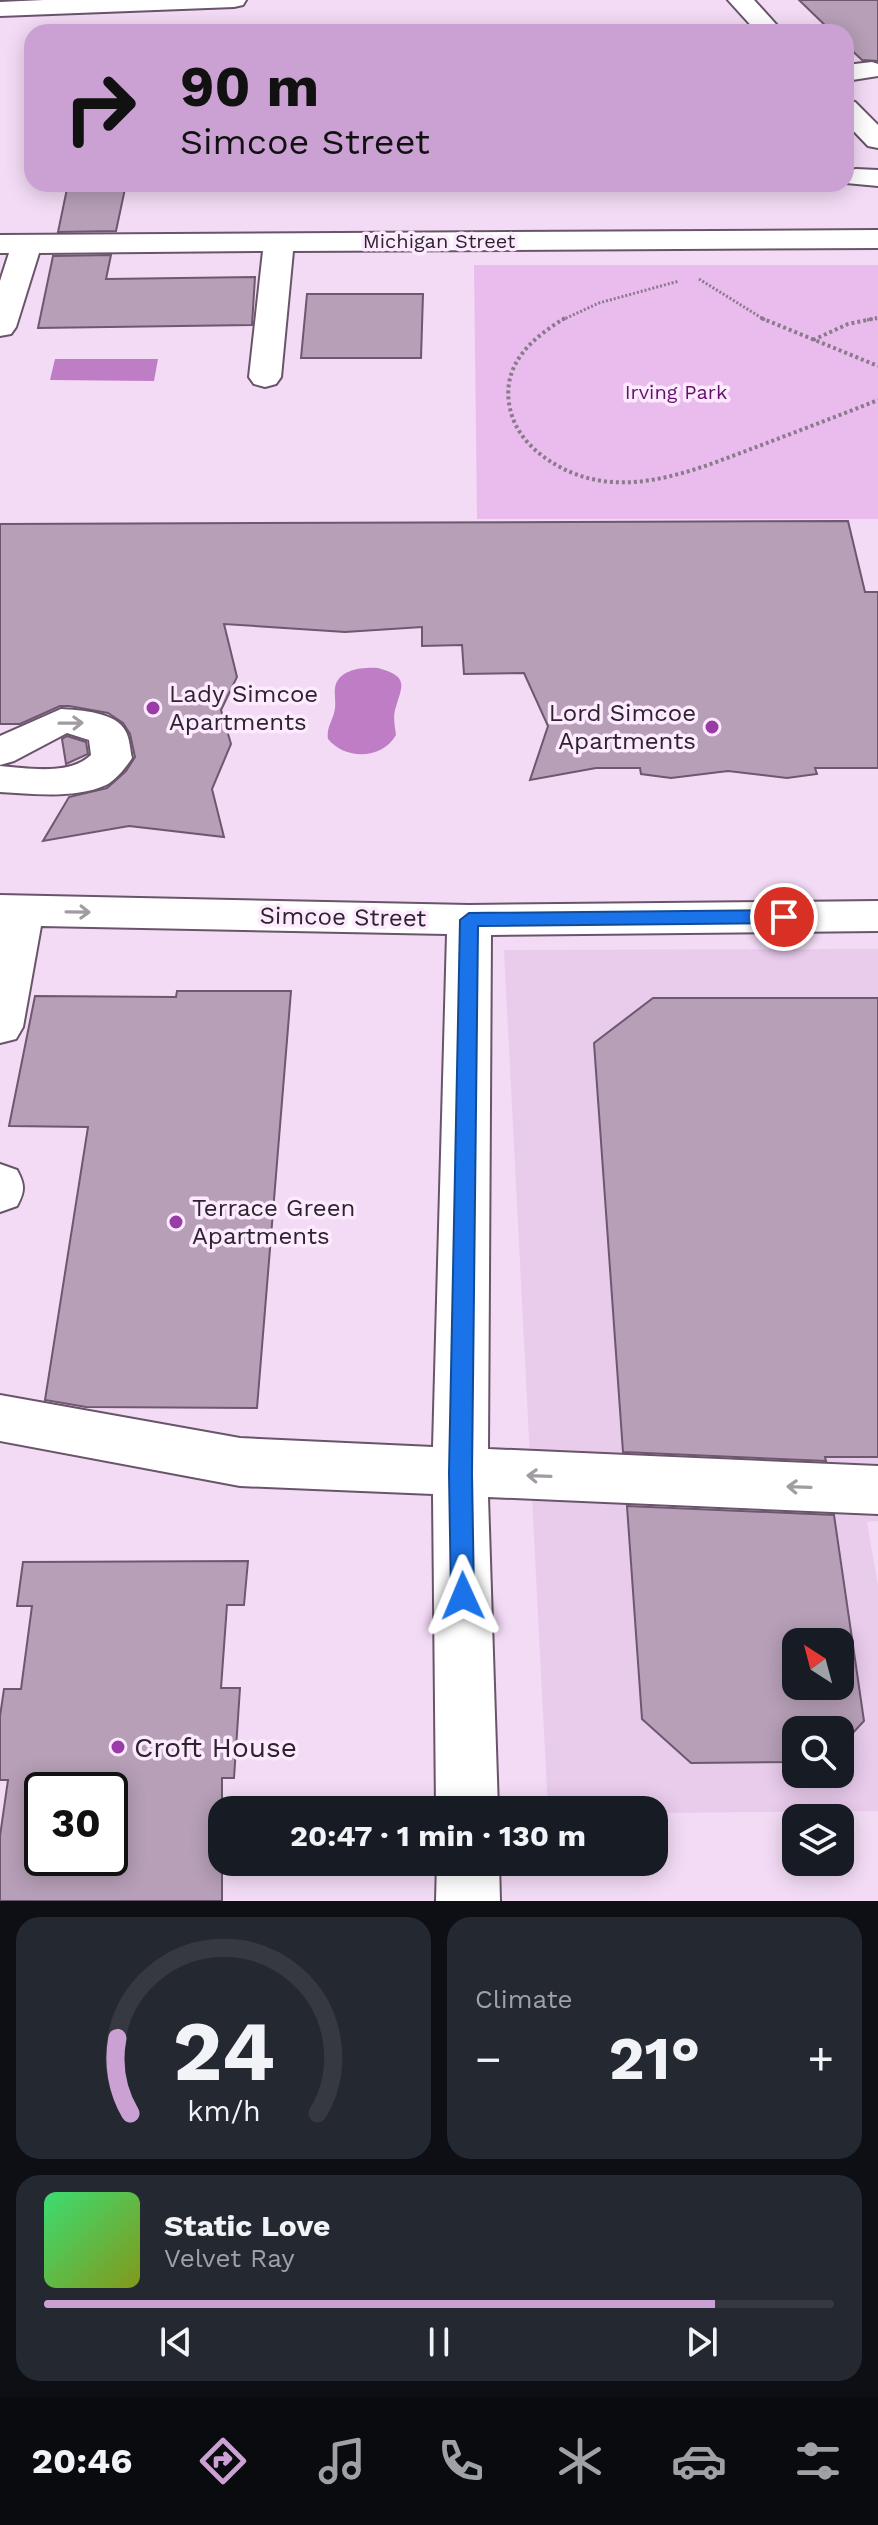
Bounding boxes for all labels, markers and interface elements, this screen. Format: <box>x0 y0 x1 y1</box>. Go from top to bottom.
text: 90 m <box>180 54 319 120</box>
icon: right <box>48 56 152 160</box>
text: Simcoe Street <box>180 121 430 163</box>
street label: Michigan Street <box>363 229 516 253</box>
park label: Irving Park <box>625 380 727 404</box>
place label: Lady Simcoe Apartments <box>169 680 318 736</box>
marker: Lady Simcoe Apartments <box>144 699 162 717</box>
place label: Lord Simcoe Apartments <box>549 699 696 755</box>
one-way arrow <box>57 715 83 730</box>
marker: Lord Simcoe Apartments <box>703 718 721 736</box>
pin <box>750 883 818 951</box>
icon: arrive <box>762 895 806 939</box>
street label: Simcoe Street <box>259 902 427 932</box>
one-way arrow <box>64 904 91 920</box>
place label: Terrace Green Apartments <box>192 1194 355 1250</box>
marker: Terrace Green Apartments <box>167 1213 185 1231</box>
one-way arrow <box>526 1469 553 1484</box>
one-way arrow <box>786 1479 813 1494</box>
position arrow <box>421 1554 505 1638</box>
north arrow <box>782 1628 854 1700</box>
map controls <box>782 1628 854 1876</box>
button: search <box>782 1716 854 1788</box>
place label: Croft House <box>134 1731 297 1764</box>
marker: Croft House <box>109 1738 127 1756</box>
speed limit sign: 30 <box>24 1772 128 1876</box>
button: layers <box>782 1804 854 1876</box>
text: 20:47 · 1 min · 130 m <box>290 1818 586 1853</box>
text: Climate <box>475 1984 573 2014</box>
text: 24 <box>172 2003 275 2100</box>
text: 21° <box>609 2023 700 2094</box>
text: − <box>475 2033 502 2085</box>
text: + <box>807 2033 834 2085</box>
text: km/h <box>187 2094 260 2128</box>
text: Static Love <box>164 2208 330 2243</box>
text: Velvet Ray <box>164 2243 295 2273</box>
icon: previous <box>154 2320 198 2364</box>
icon: pause <box>417 2320 461 2364</box>
icon: next <box>680 2320 724 2364</box>
icon: directions <box>195 2433 251 2489</box>
icon: music <box>314 2433 370 2489</box>
icon: phone <box>433 2433 489 2489</box>
icon: climate <box>552 2433 608 2489</box>
icon: car <box>671 2433 727 2489</box>
icon: filters <box>790 2433 846 2489</box>
text: 20:46 <box>32 2440 132 2482</box>

